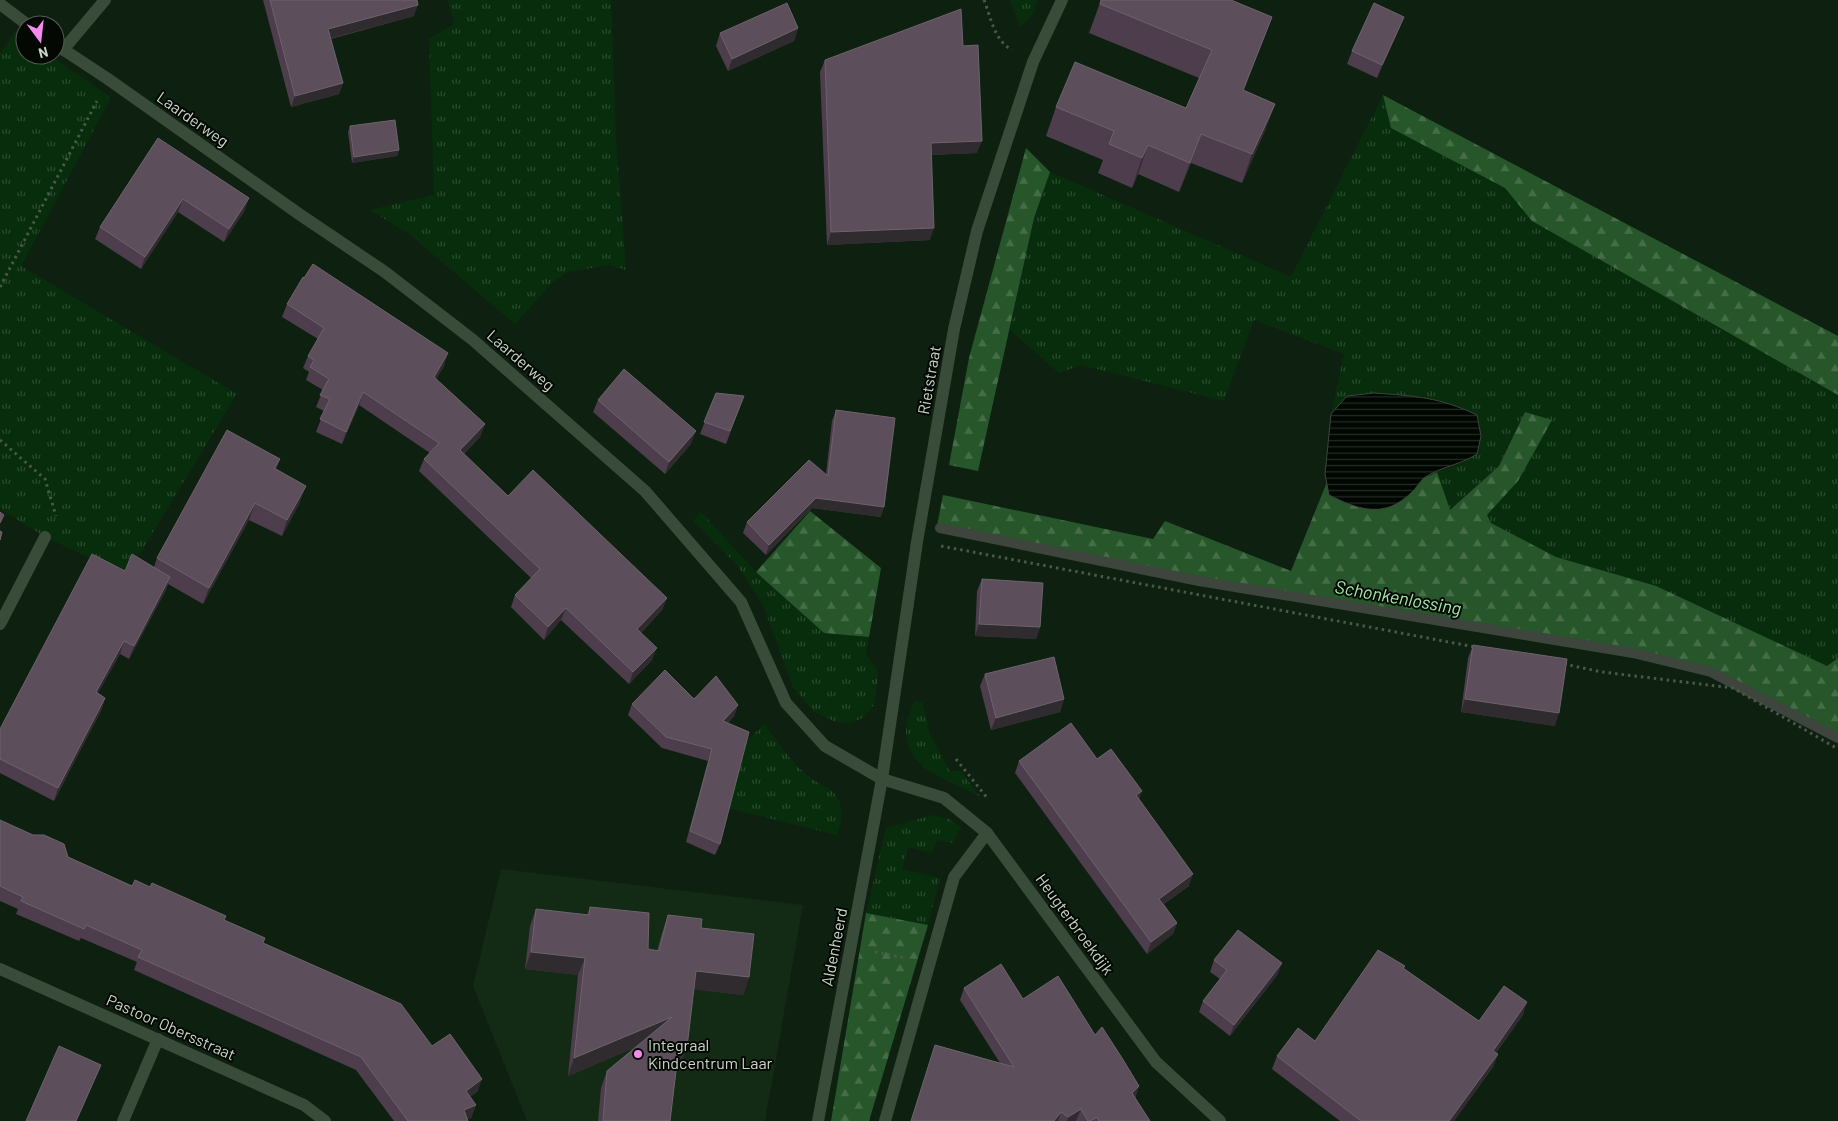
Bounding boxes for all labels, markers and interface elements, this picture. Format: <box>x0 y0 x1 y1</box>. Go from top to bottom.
north arrow <box>15 15 65 65</box>
text: N <box>37 44 50 62</box>
street label: Laarderweg <box>154 87 233 150</box>
street label: Laarderweg <box>484 325 559 394</box>
street label: Rietstraat <box>913 344 944 416</box>
water label: Schonkenlossing <box>1333 575 1463 619</box>
street label: Heugterbroekdijk <box>1032 869 1118 978</box>
street label: Aldenheerd <box>817 906 850 988</box>
street label: Pastoor Obersstraat <box>104 990 239 1064</box>
place label: Integraal Kindcentrum Laar <box>648 1035 773 1072</box>
marker: Integraal Kindcentrum Laar <box>632 1048 644 1060</box>

